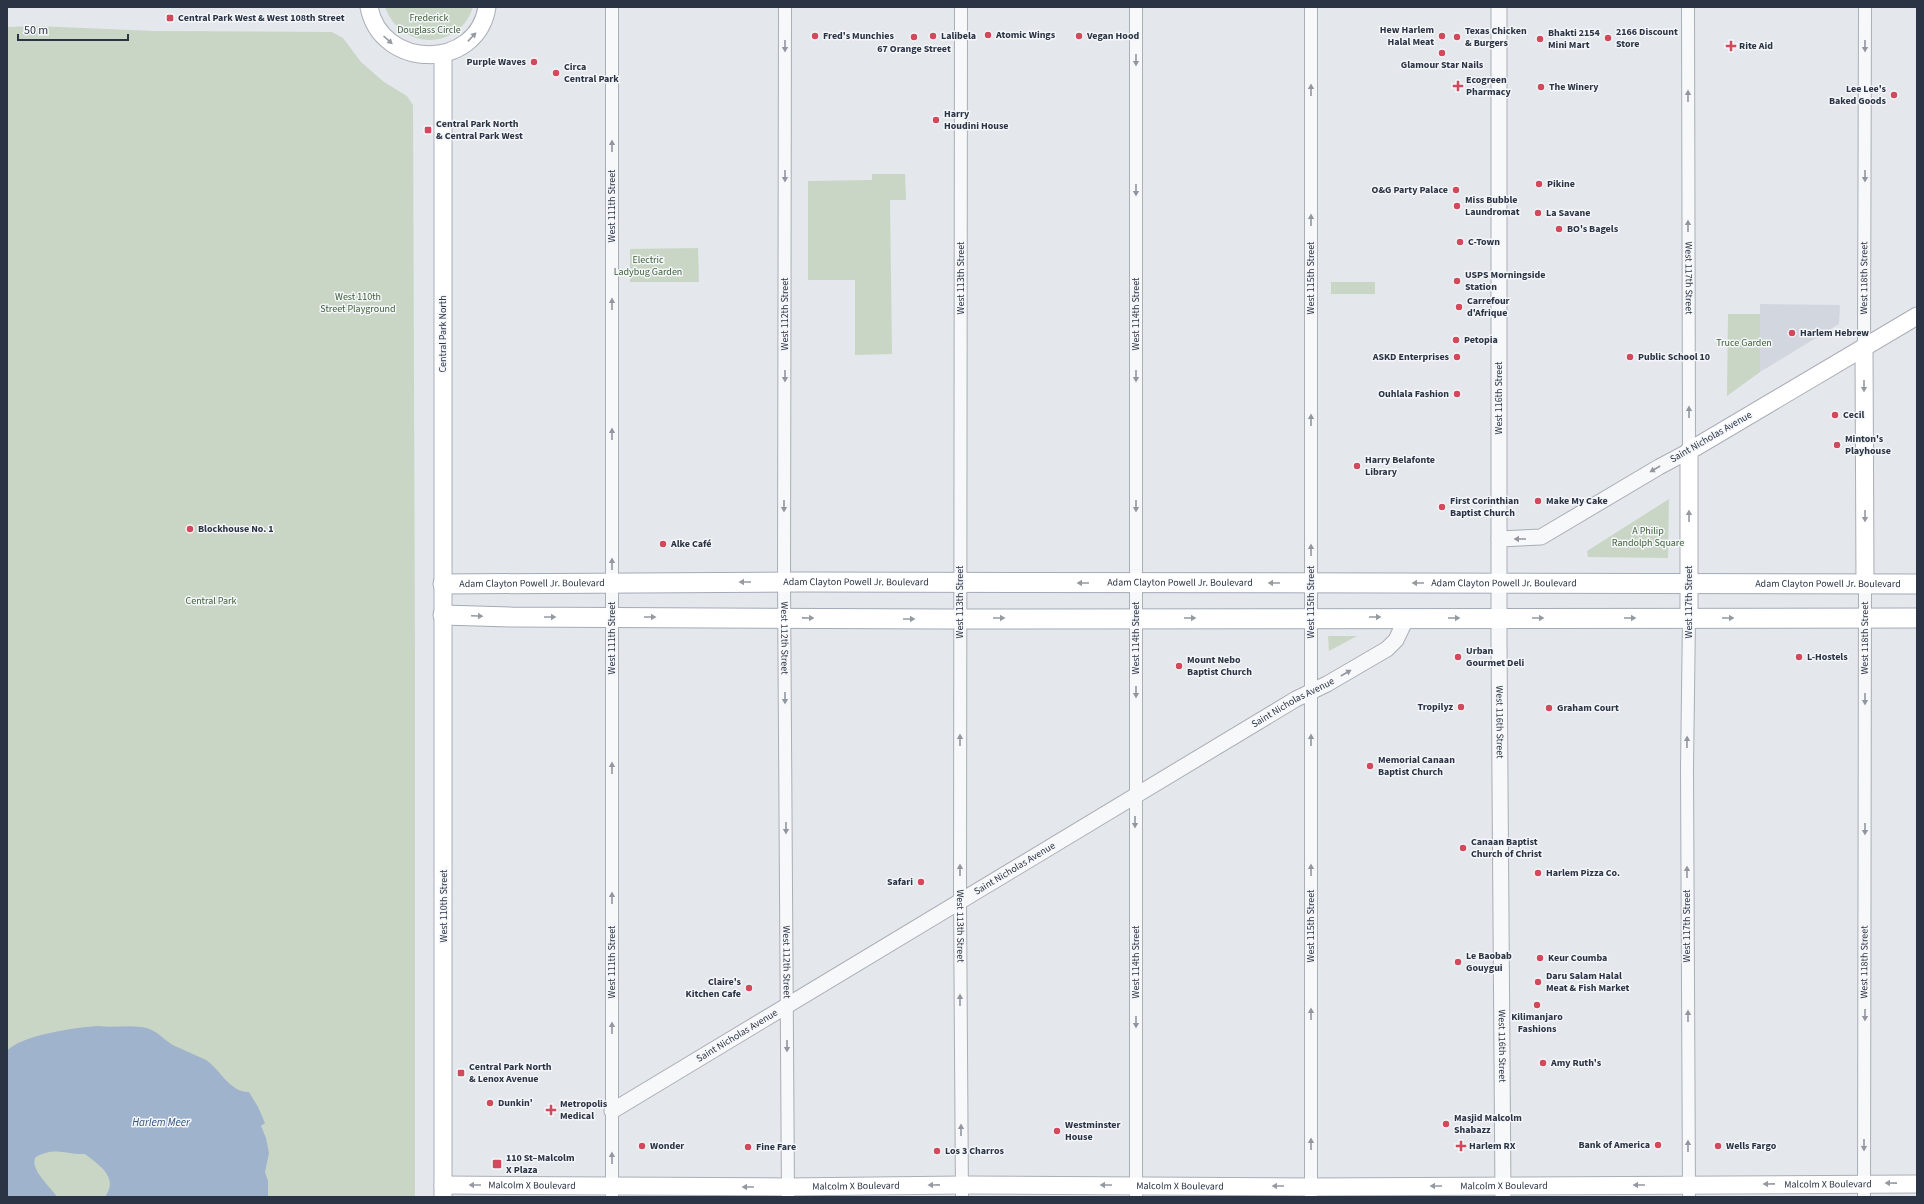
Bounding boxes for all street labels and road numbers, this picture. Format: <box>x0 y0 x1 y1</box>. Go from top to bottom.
street label: West 111th Street <box>605 169 619 242</box>
street label: West 113th Street <box>954 241 968 314</box>
street label: West 115th Street <box>1304 241 1318 314</box>
street label: West 117th Street <box>1682 241 1696 315</box>
street label: West 118th Street <box>1857 241 1871 315</box>
street label: West 112th Street <box>778 277 792 350</box>
street label: West 114th Street <box>1129 277 1143 350</box>
street label: Central Park North <box>436 295 450 373</box>
street label: West 116th Street <box>1492 361 1506 434</box>
street label: Saint Nicholas Avenue <box>1667 408 1755 466</box>
street label: West 113th Street <box>953 565 967 638</box>
street label: West 115th Street <box>1304 565 1318 638</box>
street label: West 117th Street <box>1682 565 1696 638</box>
street label: Adam Clayton Powell Jr. Boulevard <box>783 575 929 589</box>
street label: Adam Clayton Powell Jr. Boulevard <box>459 576 605 591</box>
street label: Adam Clayton Powell Jr. Boulevard <box>1107 576 1253 590</box>
street label: Adam Clayton Powell Jr. Boulevard <box>1431 576 1577 590</box>
street label: Adam Clayton Powell Jr. Boulevard <box>1755 577 1901 591</box>
street label: West 111th Street <box>605 601 619 674</box>
street label: West 112th Street <box>777 601 792 675</box>
street label: West 114th Street <box>1129 601 1143 674</box>
street label: West 118th Street <box>1858 601 1872 675</box>
street label: Saint Nicholas Avenue <box>1249 674 1337 731</box>
street label: West 116th Street <box>1492 685 1507 759</box>
street label: Saint Nicholas Avenue <box>971 839 1058 898</box>
street label: West 110th Street <box>437 869 451 942</box>
street label: West 113th Street <box>953 889 967 963</box>
street label: West 115th Street <box>1304 889 1318 962</box>
street label: West 117th Street <box>1680 889 1694 962</box>
street label: West 111th Street <box>605 925 619 998</box>
street label: West 112th Street <box>779 925 794 999</box>
street label: West 114th Street <box>1129 925 1143 998</box>
street label: West 118th Street <box>1857 925 1871 999</box>
street label: Saint Nicholas Avenue <box>694 1006 780 1066</box>
street label: West 116th Street <box>1495 1009 1509 1083</box>
street label: Malcolm X Boulevard <box>1784 1177 1872 1192</box>
street label: Malcolm X Boulevard <box>488 1178 576 1193</box>
street label: Malcolm X Boulevard <box>812 1179 900 1194</box>
street label: Malcolm X Boulevard <box>1136 1179 1224 1193</box>
street label: Malcolm X Boulevard <box>1460 1179 1548 1193</box>

